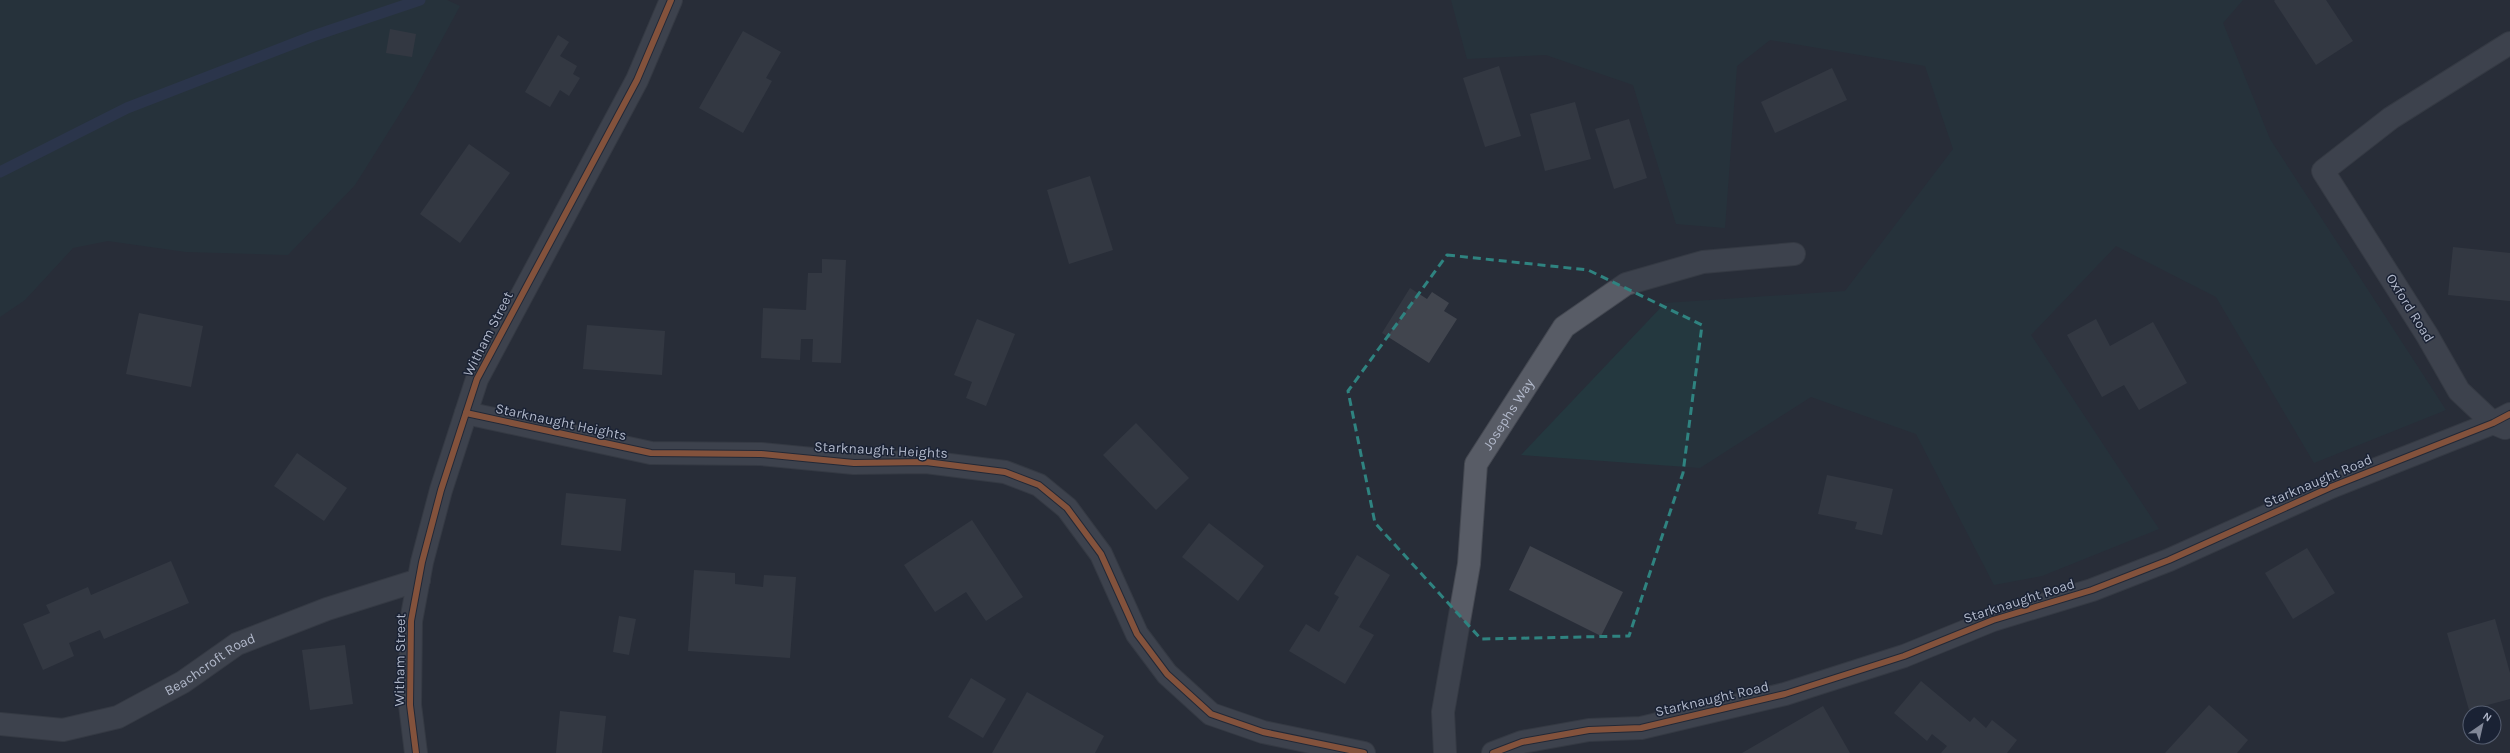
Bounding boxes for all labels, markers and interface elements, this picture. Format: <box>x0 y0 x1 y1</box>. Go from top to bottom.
street label: Oxford Road <box>2382 271 2438 345</box>
street label: Witham Street <box>459 289 517 379</box>
street label: Josephs Way <box>1479 375 1538 453</box>
street label: Starknaught Heights <box>494 400 628 444</box>
street label: Starknaught Heights <box>814 438 948 462</box>
street label: Starknaught Road <box>2261 450 2375 512</box>
street label: Starknaught Road <box>1961 575 2077 627</box>
street label: Witham Street <box>391 613 409 707</box>
street label: Beachcroft Road <box>161 629 258 699</box>
street label: Starknaught Road <box>1653 678 1771 720</box>
north arrow <box>2462 705 2502 745</box>
text: N <box>2480 710 2494 725</box>

